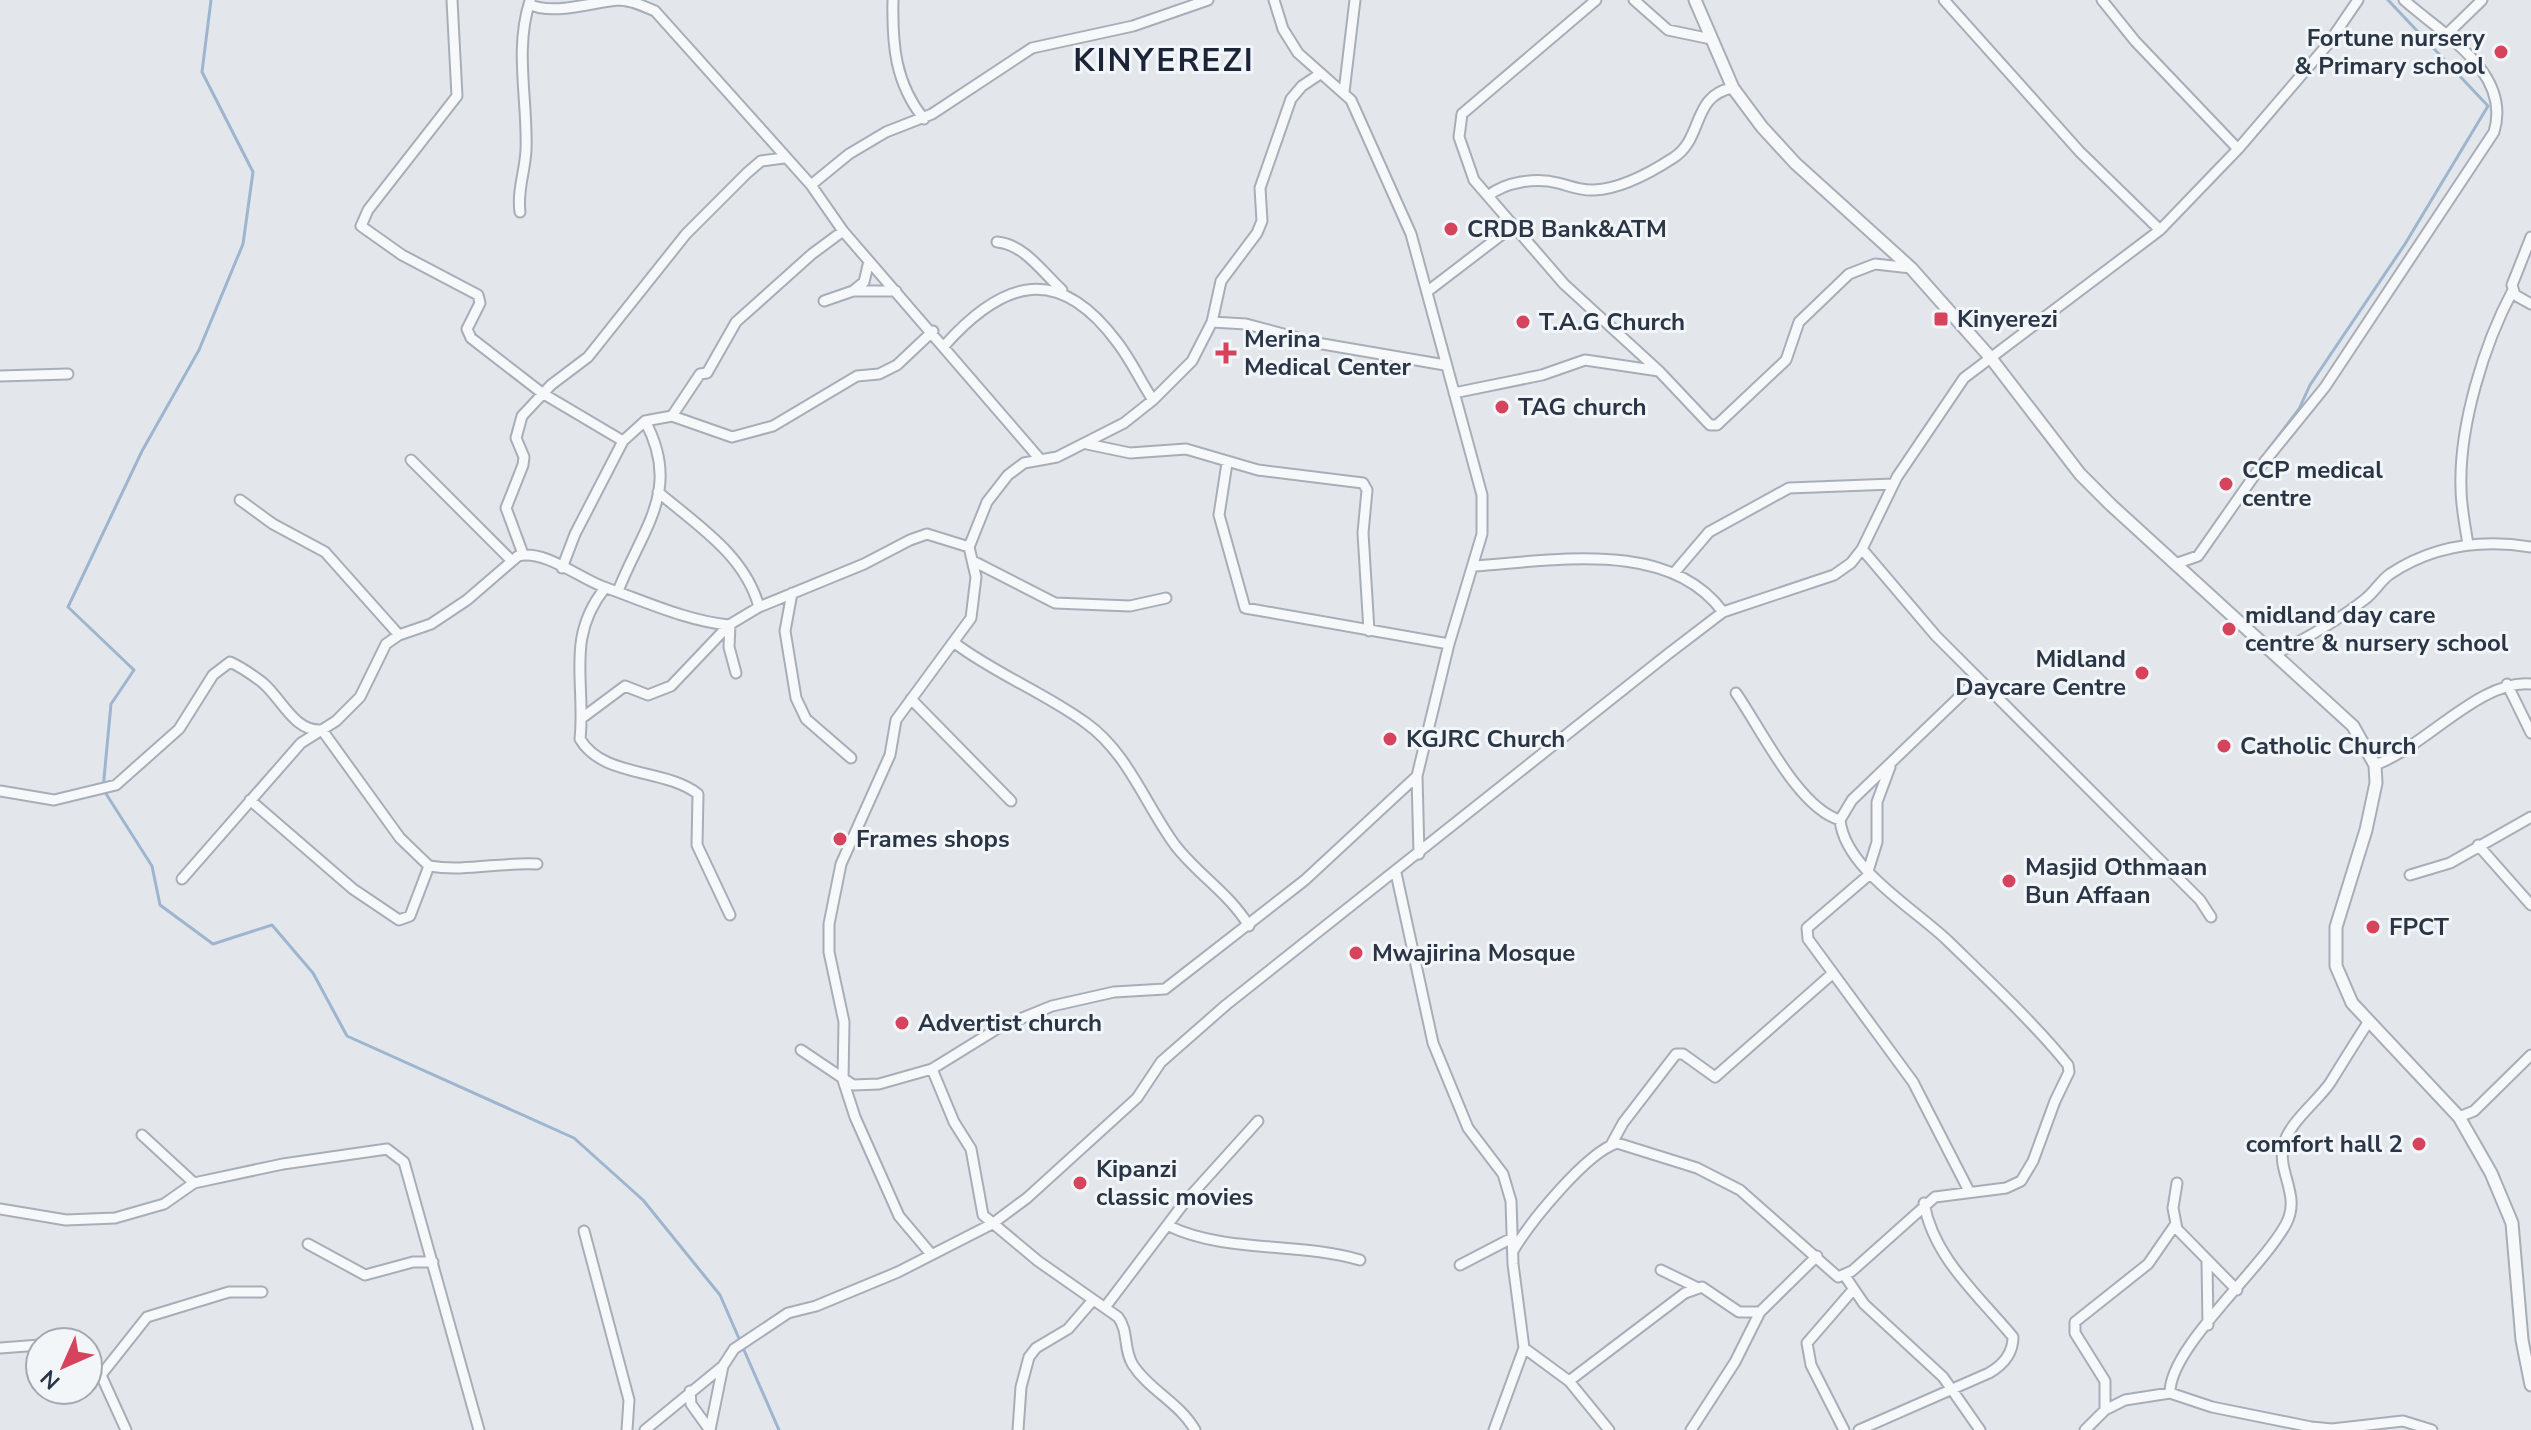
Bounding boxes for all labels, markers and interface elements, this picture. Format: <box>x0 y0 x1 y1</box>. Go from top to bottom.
place label: Fortune nursery & Primary school <box>2294 22 2485 82</box>
district label: KINYEREZI <box>1073 39 1255 82</box>
marker: Fortune nursery & Primary school <box>2492 43 2510 61</box>
place label: CRDB Bank&ATM <box>1467 213 1667 245</box>
marker: CRDB Bank&ATM <box>1442 220 1460 238</box>
place label: Kinyerezi <box>1957 303 2058 335</box>
place label: T.A.G Church <box>1539 306 1685 338</box>
marker: Kinyerezi <box>1932 310 1950 328</box>
marker: T.A.G Church <box>1514 313 1532 331</box>
place label: Merina Medical Center <box>1244 323 1411 383</box>
marker: Merina Medical Center <box>1215 342 1237 364</box>
place label: TAG church <box>1518 391 1647 423</box>
marker: TAG church <box>1493 398 1511 416</box>
place label: CCP medical centre <box>2242 454 2383 514</box>
marker: CCP medical centre <box>2217 475 2235 493</box>
place label: midland day care centre & nursery school <box>2245 599 2509 659</box>
marker: midland day care centre & nursery school <box>2220 620 2238 638</box>
place label: Midland Daycare Centre <box>1955 643 2126 703</box>
marker: Midland Daycare Centre <box>2133 664 2151 682</box>
place label: KGJRC Church <box>1406 723 1565 755</box>
marker: KGJRC Church <box>1381 730 1399 748</box>
place label: Catholic Church <box>2240 730 2416 762</box>
marker: Catholic Church <box>2215 737 2233 755</box>
place label: Frames shops <box>856 823 1010 855</box>
marker: Frames shops <box>831 830 849 848</box>
place label: Masjid Othmaan Bun Affaan <box>2025 851 2207 911</box>
marker: Masjid Othmaan Bun Affaan <box>2000 872 2018 890</box>
place label: FPCT <box>2389 911 2449 943</box>
marker: FPCT <box>2364 918 2382 936</box>
place label: Mwajirina Mosque <box>1372 937 1575 969</box>
marker: Mwajirina Mosque <box>1347 944 1365 962</box>
place label: Advertist church <box>918 1007 1102 1039</box>
marker: Advertist church <box>893 1014 911 1032</box>
place label: comfort hall 2 <box>2246 1128 2403 1160</box>
marker: comfort hall 2 <box>2410 1135 2428 1153</box>
place label: Kipanzi classic movies <box>1096 1153 1254 1213</box>
marker: Kipanzi classic movies <box>1071 1174 1089 1192</box>
north arrow <box>24 1326 104 1406</box>
text: N <box>34 1363 67 1396</box>

